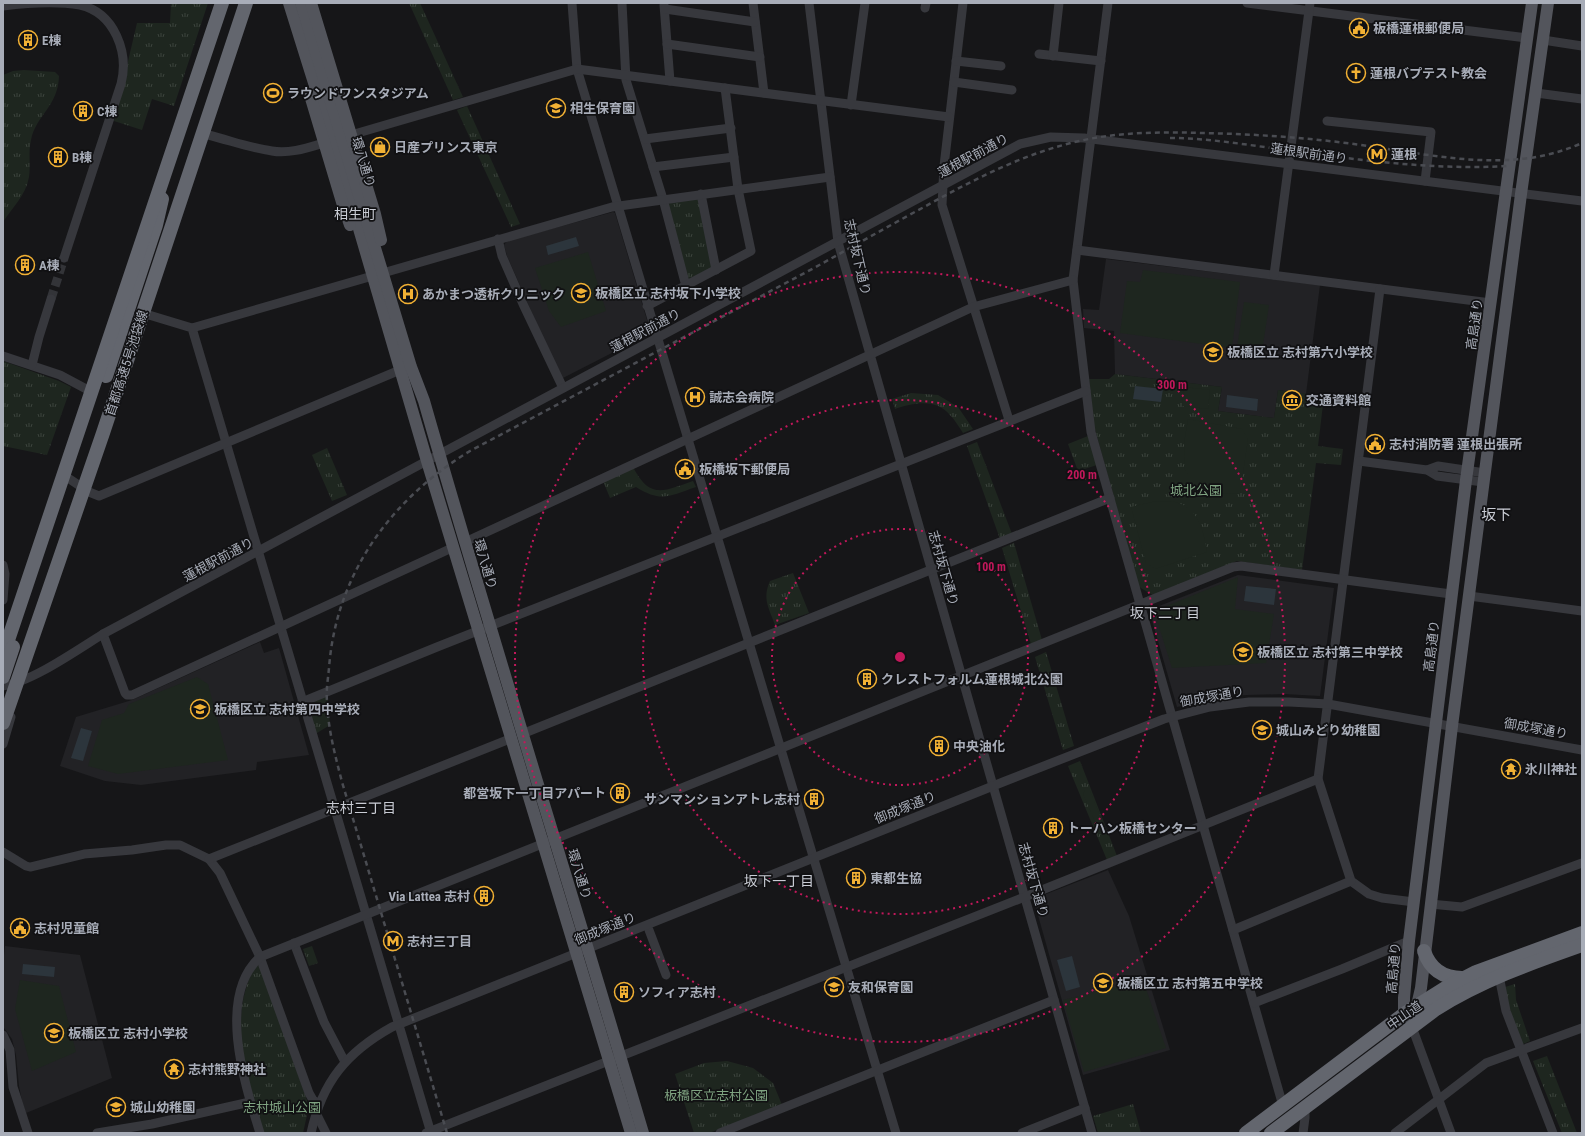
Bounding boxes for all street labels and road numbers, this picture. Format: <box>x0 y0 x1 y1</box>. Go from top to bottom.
street label: 蓮根駅前通り <box>935 131 1011 180</box>
street label: 環八通り <box>349 135 378 189</box>
street label: 蓮根駅前通り <box>1269 141 1349 166</box>
street label: 志村坂下通り <box>841 217 874 297</box>
street label: 高島通り <box>1463 297 1486 351</box>
street label: 蓮根駅前通り <box>607 306 683 355</box>
street label: 首都高速5号池袋線 <box>102 308 151 418</box>
street label: 志村坂下通り <box>926 529 961 608</box>
street label: 蓮根駅前通り <box>180 535 256 584</box>
street label: 環八通り <box>471 537 500 591</box>
street label: 高島通り <box>1421 619 1442 673</box>
street label: 御成塚通り <box>1179 683 1245 710</box>
street label: 御成塚通り <box>1503 715 1569 742</box>
street label: 御成塚通り <box>872 788 938 827</box>
street label: 志村坂下通り <box>1016 841 1051 920</box>
street label: 環八通り <box>565 847 594 901</box>
street label: 御成塚通り <box>572 909 638 948</box>
street label: 高島通り <box>1384 941 1403 995</box>
street label: 中山道 <box>1384 998 1425 1033</box>

